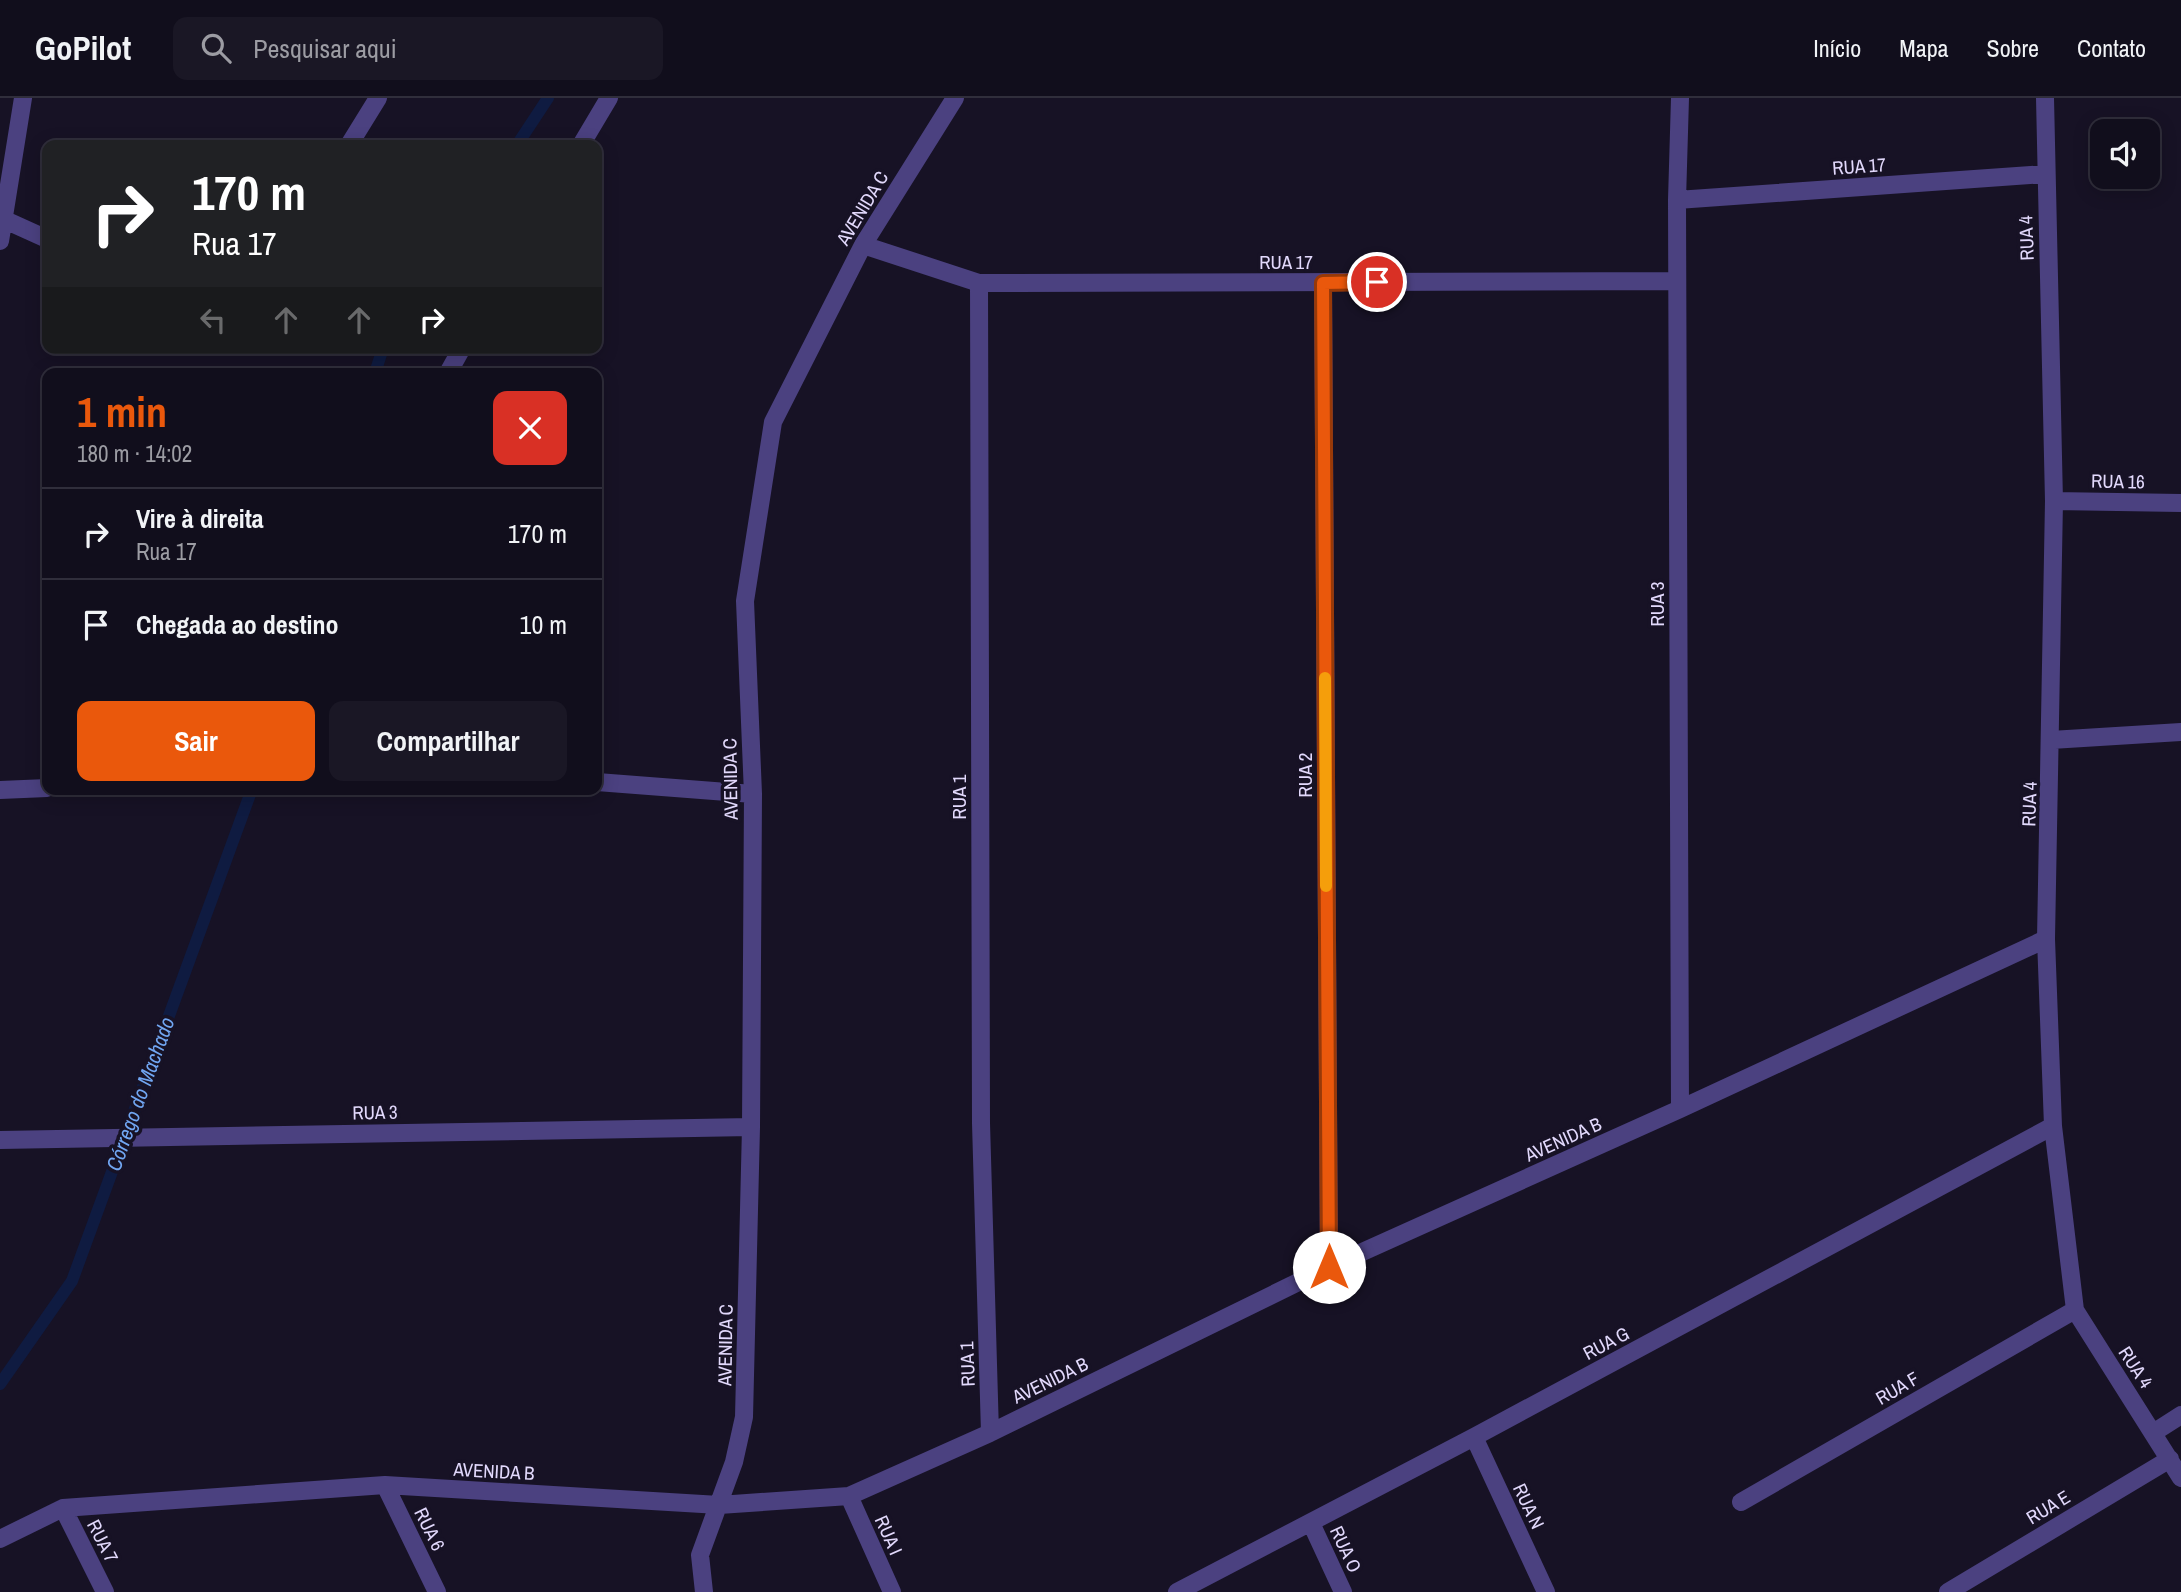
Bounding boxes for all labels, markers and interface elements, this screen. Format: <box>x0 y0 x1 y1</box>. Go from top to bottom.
search box <box>173 17 663 80</box>
text: GoPilot <box>35 26 131 70</box>
icon: search <box>197 29 235 67</box>
text: Pesquisar aqui <box>253 31 397 66</box>
text: Início <box>1813 32 1861 64</box>
text: Mapa <box>1899 32 1949 64</box>
text: Sobre <box>1987 32 2039 64</box>
text: Contato <box>2077 32 2146 64</box>
map controls <box>2090 119 2160 189</box>
button: sound <box>2090 119 2160 189</box>
street label: RUA 17 <box>1831 151 1887 181</box>
text: 170 m <box>192 159 306 225</box>
street label: AVENIDA C <box>829 166 894 251</box>
icon: right <box>77 168 168 259</box>
street label: RUA 4 <box>2012 215 2040 261</box>
text: Rua 17 <box>192 222 277 265</box>
street label: RUA 17 <box>1259 249 1313 275</box>
pin <box>1347 252 1407 312</box>
icon: arrive <box>1358 263 1396 301</box>
icon: left <box>194 301 232 339</box>
icon: ahead <box>267 301 305 339</box>
icon: ahead <box>340 301 378 339</box>
icon: right <box>413 301 451 339</box>
text: 1 min <box>77 384 167 440</box>
button: close <box>493 391 567 465</box>
text: 180 m · 14:02 <box>77 438 192 469</box>
street label: RUA 16 <box>2091 468 2145 494</box>
text: Vire à direita <box>136 501 264 536</box>
icon: right <box>77 515 115 553</box>
text: 170 m <box>508 516 567 551</box>
text: Rua 17 <box>136 536 197 567</box>
street label: RUA 3 <box>1644 581 1670 627</box>
icon: arrive <box>77 606 115 644</box>
text: Chegada ao destino <box>136 607 339 642</box>
text: 10 m <box>520 607 567 642</box>
button: Sair <box>77 701 315 781</box>
button: Compartilhar <box>329 701 567 781</box>
street label: AVENIDA C <box>716 738 744 821</box>
street label: RUA 2 <box>1292 752 1318 798</box>
street label: RUA 1 <box>946 774 972 820</box>
street label: RUA 4 <box>2015 781 2043 827</box>
water label: Córrego do Machado <box>99 1013 181 1175</box>
street label: RUA 3 <box>352 1099 398 1125</box>
street label: AVENIDA B <box>1520 1111 1605 1168</box>
position arrow <box>1292 1230 1366 1304</box>
street label: AVENIDA C <box>711 1304 739 1387</box>
street label: RUA G <box>1578 1320 1634 1366</box>
street label: RUA 1 <box>953 1341 981 1387</box>
street label: RUA 4 <box>2113 1341 2159 1393</box>
street label: AVENIDA B <box>1007 1351 1092 1410</box>
street label: RUA F <box>1871 1365 1923 1411</box>
street label: AVENIDA B <box>452 1456 535 1486</box>
street label: RUA N <box>1507 1479 1551 1533</box>
street label: RUA E <box>2021 1484 2075 1530</box>
street label: RUA 6 <box>408 1503 452 1555</box>
street label: RUA I <box>869 1511 909 1559</box>
street label: RUA 7 <box>81 1515 125 1567</box>
street label: RUA O <box>1324 1522 1368 1576</box>

